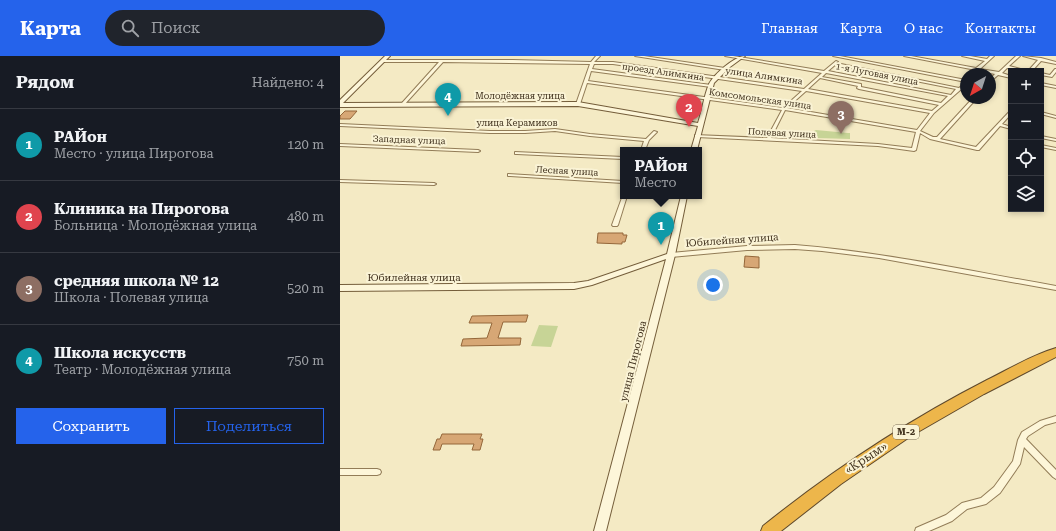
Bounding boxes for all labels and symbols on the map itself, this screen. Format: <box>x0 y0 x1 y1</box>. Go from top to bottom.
street label: проезд Алимкина <box>621 61 705 83</box>
street label: 1-я Луговая улица <box>835 61 919 87</box>
street label: улица Алимкина <box>725 66 803 86</box>
north arrow <box>960 68 996 104</box>
pin: 4 <box>435 83 461 116</box>
street label: Комсомольская улица <box>708 87 812 111</box>
street label: Молодёжная улица <box>475 91 565 101</box>
pin: 2 <box>676 94 702 127</box>
pin: 3 <box>828 101 854 134</box>
street label: улица Керамиков <box>476 118 558 128</box>
street label: Полевая улица <box>748 126 816 140</box>
street label: Западная улица <box>372 134 446 146</box>
street label: Лесная улица <box>535 164 599 178</box>
pin: 1 <box>648 212 674 245</box>
street label: Юбилейная улица <box>685 231 779 249</box>
street label: Юбилейная улица <box>367 272 461 283</box>
your location <box>703 275 723 295</box>
street label: улица Пирогова <box>618 319 648 403</box>
road number: М-2 <box>893 425 919 439</box>
street label: «Крым» <box>842 439 890 477</box>

